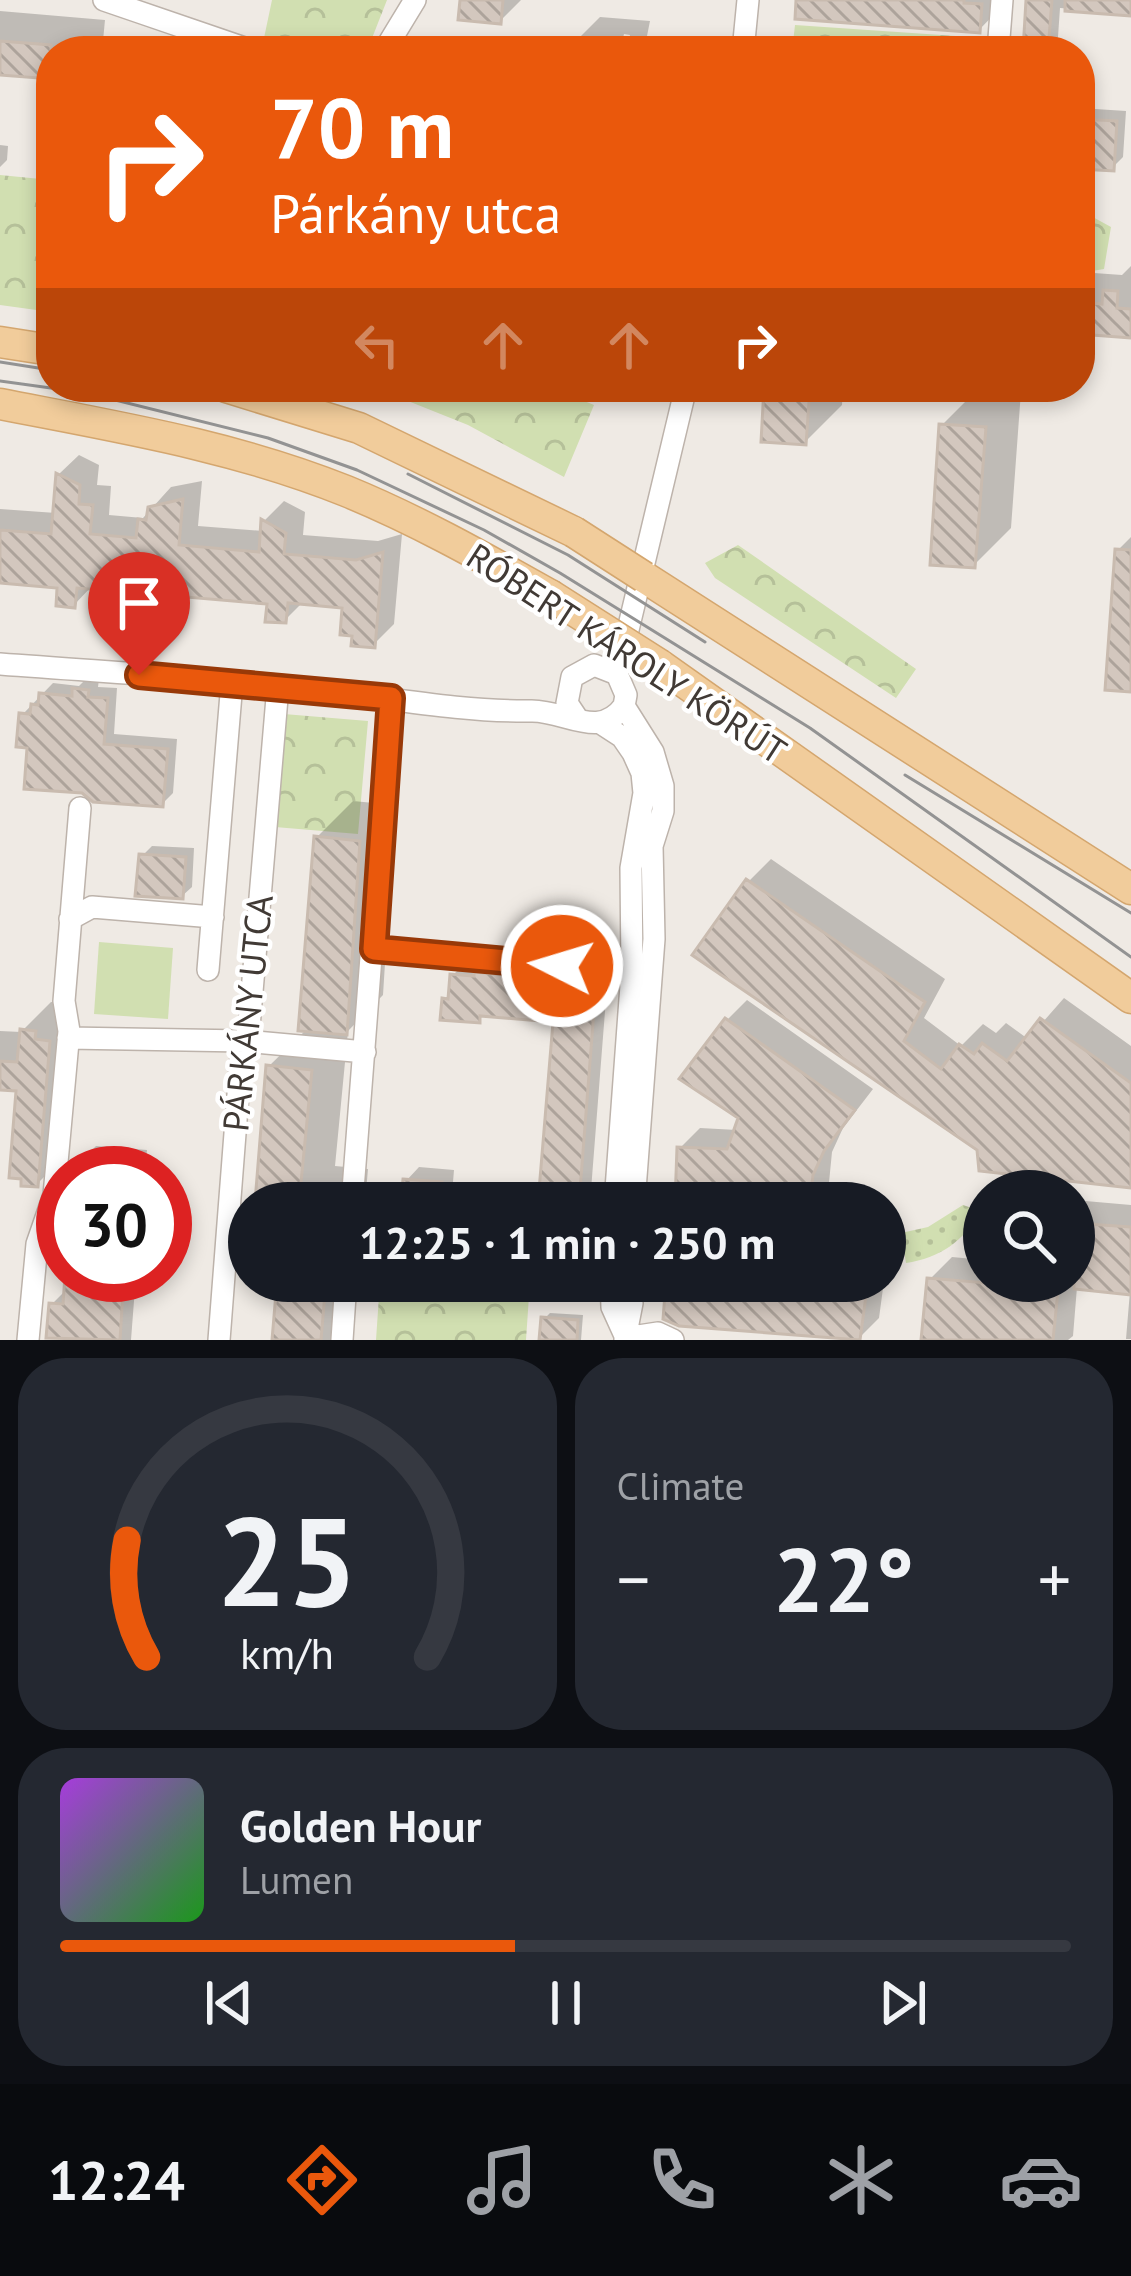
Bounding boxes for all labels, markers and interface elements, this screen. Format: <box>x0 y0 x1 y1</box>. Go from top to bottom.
text: 70 m <box>270 72 454 181</box>
icon: right <box>72 84 228 240</box>
text: Párkány utca <box>270 178 561 248</box>
icon: left <box>344 312 410 378</box>
icon: ahead <box>470 312 536 378</box>
icon: ahead <box>596 312 662 378</box>
icon: right <box>722 312 788 378</box>
street label: RÓBERT KÁROLY KÖRÚT <box>458 532 796 774</box>
pin <box>88 552 190 675</box>
icon: arrive <box>106 570 172 636</box>
street label: PÁRKÁNY UTCA <box>211 892 283 1134</box>
position arrow <box>499 903 625 1029</box>
speed limit sign: 30 <box>36 1146 192 1302</box>
map controls <box>963 1170 1095 1302</box>
button: search <box>963 1170 1095 1302</box>
text: 12:25 · 1 min · 250 m <box>359 1213 775 1271</box>
text: Climate <box>617 1460 744 1511</box>
text: 25 <box>216 1479 358 1640</box>
text: 22° <box>773 1520 914 1637</box>
text: − <box>617 1536 650 1621</box>
text: + <box>1038 1536 1071 1621</box>
text: km/h <box>240 1625 334 1681</box>
text: Golden Hour <box>240 1796 481 1854</box>
text: Lumen <box>240 1854 353 1905</box>
icon: previous <box>196 1970 262 2036</box>
icon: pause <box>533 1970 599 2036</box>
icon: next <box>870 1970 936 2036</box>
icon: directions <box>280 2138 364 2222</box>
icon: music <box>460 2138 544 2222</box>
icon: phone <box>640 2138 724 2222</box>
icon: climate <box>819 2138 903 2222</box>
icon: car <box>999 2138 1083 2222</box>
text: 12:24 <box>48 2145 185 2215</box>

